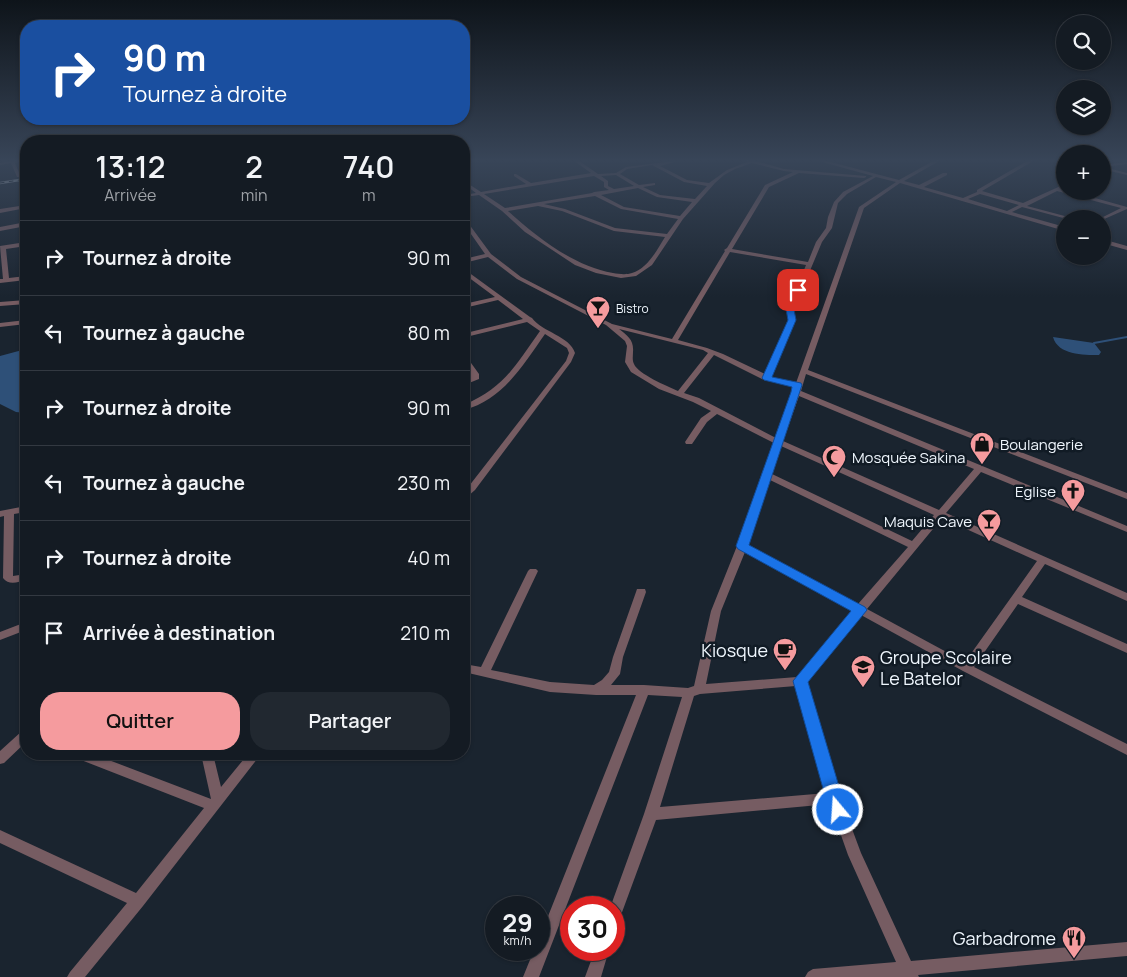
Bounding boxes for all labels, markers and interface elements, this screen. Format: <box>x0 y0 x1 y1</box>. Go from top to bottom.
map controls <box>1056 15 1111 265</box>
button: search <box>1056 15 1111 70</box>
text: 90 m <box>123 34 206 82</box>
icon: right <box>40 40 105 105</box>
text: Tournez à droite <box>123 79 287 109</box>
button: layers <box>1056 80 1111 135</box>
button: + <box>1056 145 1111 200</box>
text: 13:12 <box>95 146 165 187</box>
text: 2 <box>245 146 263 187</box>
text: 740 <box>343 146 395 187</box>
text: Arrivée <box>104 184 156 206</box>
text: min <box>241 184 267 206</box>
text: m <box>362 184 375 206</box>
button: − <box>1056 210 1111 265</box>
icon: right <box>40 244 68 272</box>
text: Tournez à droite <box>83 245 231 271</box>
text: 90 m <box>407 245 450 271</box>
pin <box>777 269 819 311</box>
icon: arrive <box>784 276 812 304</box>
bar icon: Bistro <box>585 295 611 329</box>
place label: Bistro <box>616 300 649 317</box>
icon: left <box>40 319 68 347</box>
text: Tournez à gauche <box>83 320 245 346</box>
text: 80 m <box>407 320 450 346</box>
icon: right <box>40 394 68 422</box>
text: Tournez à droite <box>83 395 231 421</box>
text: 90 m <box>407 395 450 421</box>
shop icon: Boulangerie <box>969 431 995 465</box>
place label: Boulangerie <box>1000 434 1083 455</box>
mosque icon: Mosquée Sakina <box>821 444 847 478</box>
place label: Mosquée Sakina <box>852 447 965 468</box>
icon: left <box>40 469 68 497</box>
text: Tournez à gauche <box>83 470 245 496</box>
text: 230 m <box>397 470 450 496</box>
church icon: Eglise <box>1060 478 1086 512</box>
place label: Eglise <box>1015 481 1056 502</box>
bar icon: Maquis Cave <box>976 508 1002 542</box>
place label: Maquis Cave <box>884 511 972 532</box>
icon: right <box>40 544 68 572</box>
text: Tournez à droite <box>83 545 231 571</box>
text: 40 m <box>407 545 450 571</box>
icon: arrive <box>40 619 68 647</box>
text: Arrivée à destination <box>83 620 275 646</box>
text: 210 m <box>400 620 450 646</box>
cafe icon: Kiosque <box>772 637 798 671</box>
place label: Kiosque <box>701 638 768 662</box>
place label: Groupe Scolaire Le Batelor <box>880 645 1012 690</box>
school or university icon: Groupe Scolaire Le Batelor <box>850 654 876 688</box>
button: Quitter <box>40 692 240 750</box>
button: Partager <box>250 692 450 750</box>
position arrow <box>811 783 863 835</box>
speed limit sign: 30 <box>560 896 625 961</box>
text: 29 <box>502 905 533 940</box>
restaurant icon: Garbadrome <box>1061 925 1087 959</box>
place label: Garbadrome <box>953 926 1056 950</box>
text: km/h <box>504 932 531 949</box>

